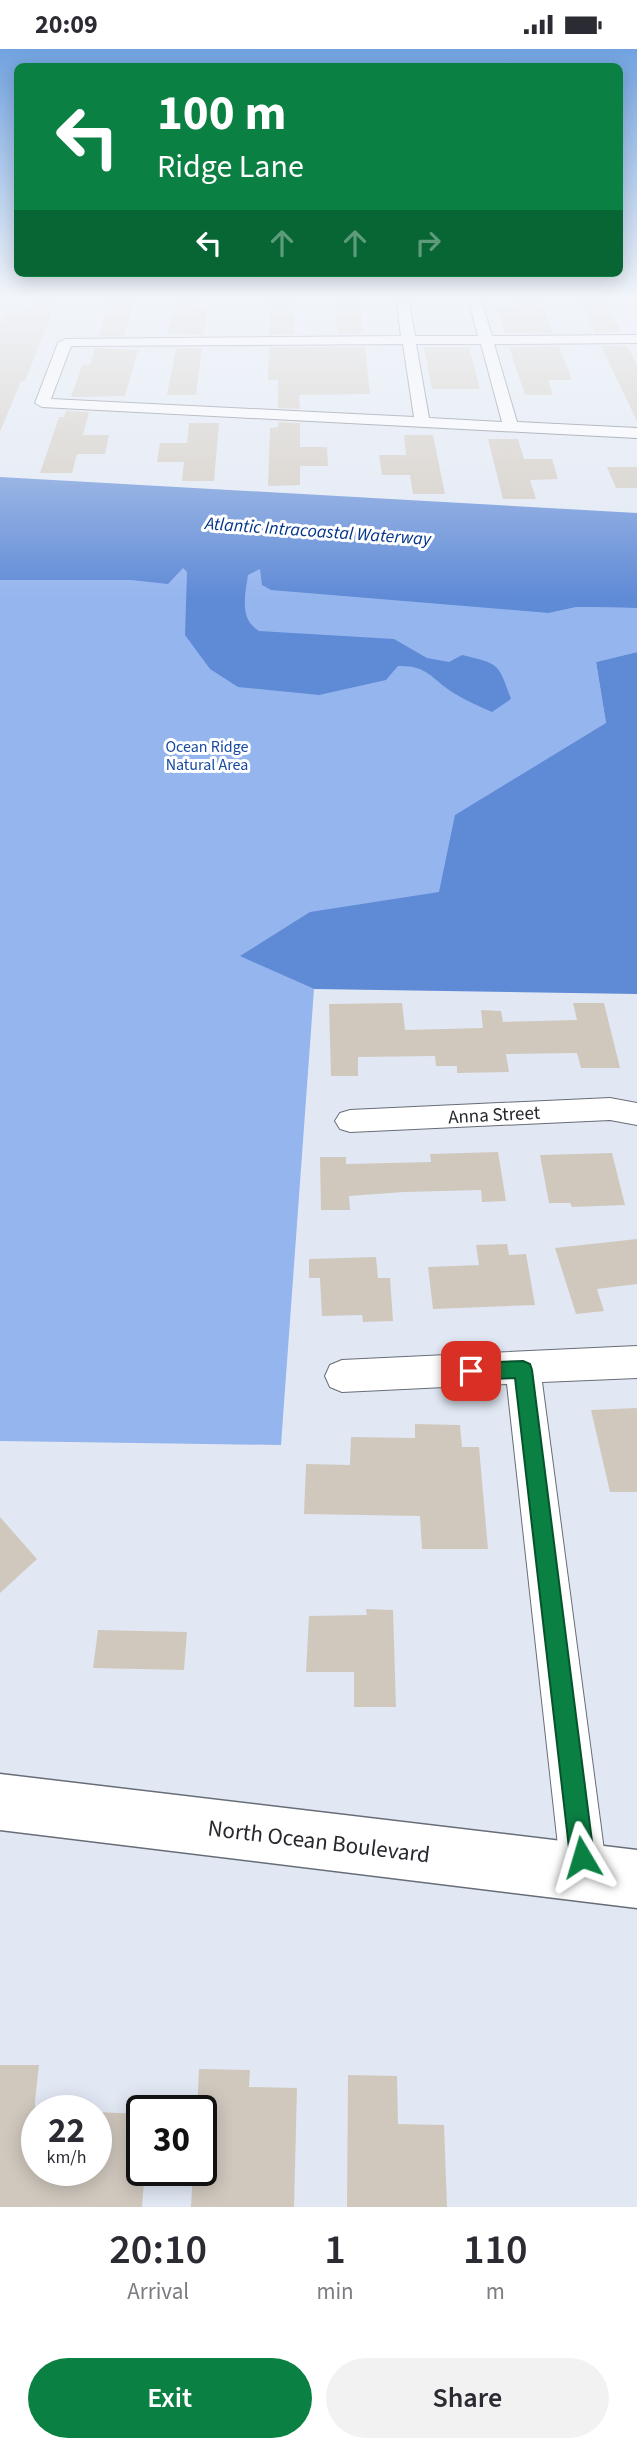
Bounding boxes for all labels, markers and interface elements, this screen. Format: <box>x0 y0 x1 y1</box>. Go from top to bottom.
text: 20:09 <box>35 6 98 43</box>
text: 100 m <box>157 79 286 149</box>
icon: left <box>42 91 133 182</box>
text: Ridge Lane <box>157 144 304 190</box>
icon: left <box>190 224 228 262</box>
icon: ahead <box>263 224 301 262</box>
icon: ahead <box>336 224 374 262</box>
icon: right <box>409 224 447 262</box>
water label: Atlantic Intracoastal Waterway <box>203 511 433 552</box>
park label: Ocean Ridge Natural Area <box>165 736 249 776</box>
street label: Anna Street <box>447 1100 541 1131</box>
pin <box>441 1341 501 1401</box>
icon: arrive <box>452 1352 490 1390</box>
street label: North Ocean Boulevard <box>206 1811 432 1872</box>
position arrow <box>545 1820 619 1894</box>
speed limit sign: 30 <box>126 2095 217 2186</box>
text: 22 <box>48 2106 85 2156</box>
text: km/h <box>47 2145 86 2170</box>
text: 20:10 <box>109 2220 207 2280</box>
text: 1 <box>324 2220 346 2280</box>
text: 110 <box>463 2220 528 2280</box>
text: Arrival <box>127 2275 189 2308</box>
text: min <box>316 2275 354 2308</box>
text: m <box>486 2275 505 2308</box>
button: Exit <box>28 2358 312 2438</box>
button: Share <box>326 2358 609 2438</box>

